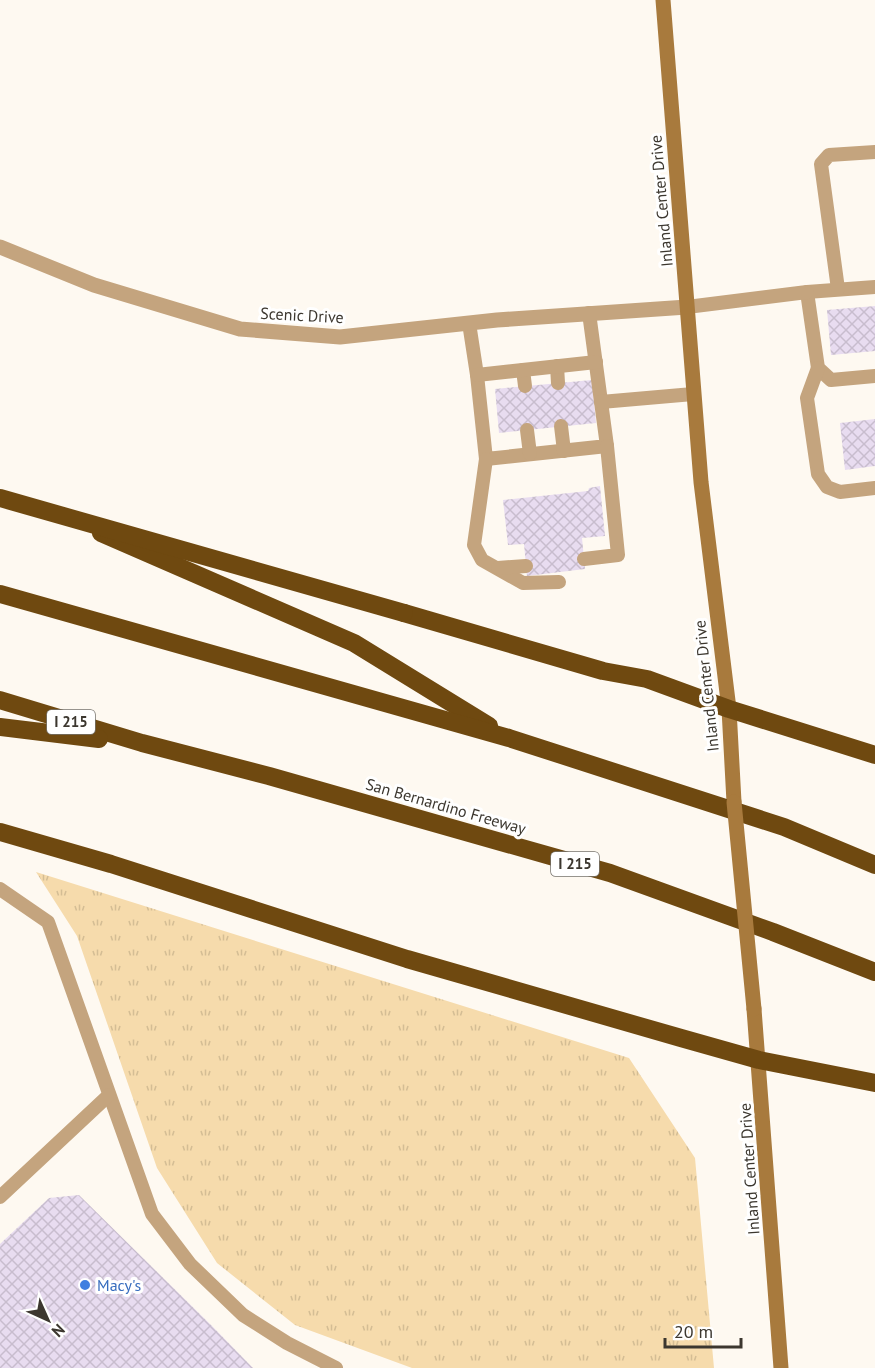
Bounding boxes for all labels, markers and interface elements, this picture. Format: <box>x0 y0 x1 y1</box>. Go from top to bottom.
street label: Inland Center Drive <box>645 134 677 268</box>
street label: Scenic Drive <box>260 303 344 327</box>
street label: Inland Center Drive <box>689 619 723 753</box>
road number: I 215 <box>47 710 95 734</box>
street label: San Bernardino Freeway <box>364 774 529 839</box>
road number: I 215 <box>551 852 599 876</box>
street label: Inland Center Drive <box>734 1102 764 1236</box>
place label: Macy's <box>97 1275 142 1295</box>
marker: Macy's <box>78 1278 92 1292</box>
north arrow <box>18 1290 78 1350</box>
scale bar <box>665 1311 742 1349</box>
text: N <box>48 1320 69 1341</box>
text: 20 m <box>674 1320 713 1343</box>

